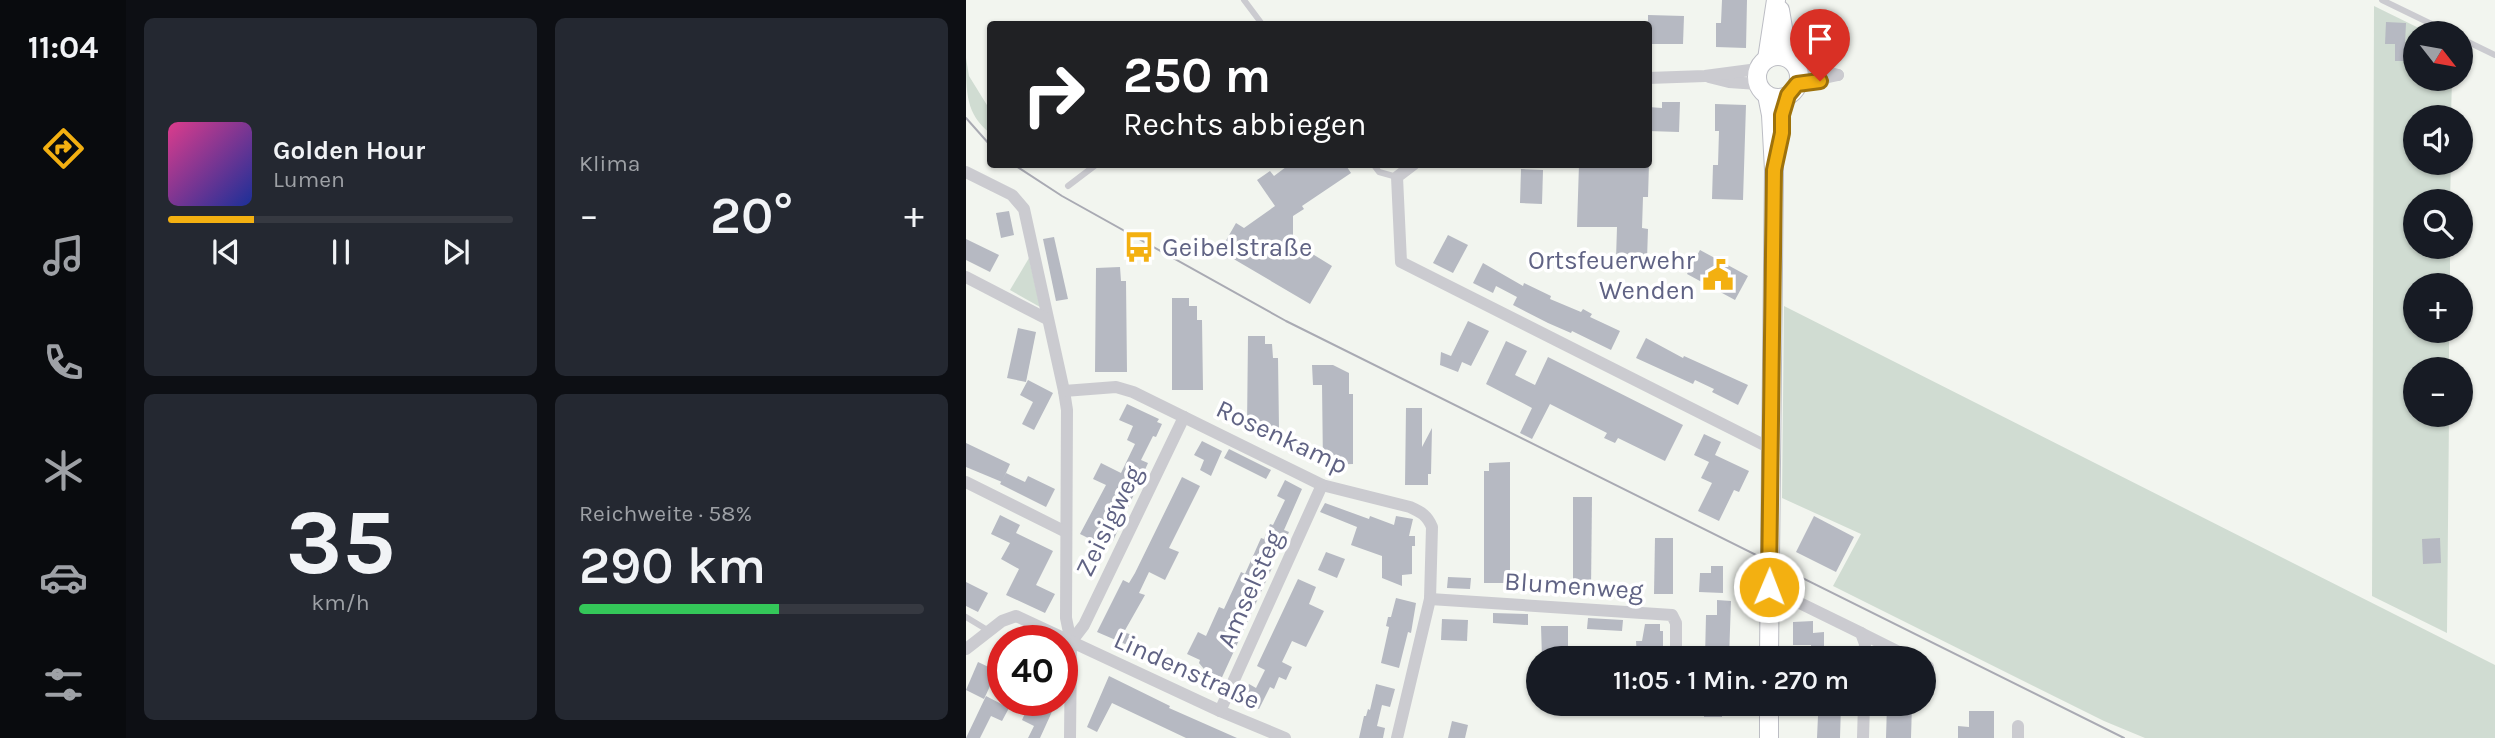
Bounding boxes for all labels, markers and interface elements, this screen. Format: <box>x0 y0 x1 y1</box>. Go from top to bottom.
pin <box>1790 9 1850 81</box>
icon: arrive <box>1801 20 1839 58</box>
north arrow <box>2403 21 2473 91</box>
map controls <box>2403 21 2473 427</box>
text: 11:04 <box>28 29 98 66</box>
text: 250 m <box>1123 47 1271 104</box>
icon: right <box>1008 49 1099 140</box>
button: sound <box>2403 105 2473 175</box>
text: Rechts abbiegen <box>1123 106 1367 143</box>
icon: directions <box>39 124 88 173</box>
text: Golden Hour <box>273 135 425 166</box>
text: Klima <box>579 150 640 177</box>
text: Lumen <box>273 166 345 193</box>
text: 20° <box>710 185 793 246</box>
button: search <box>2403 189 2473 259</box>
text: − <box>579 193 599 238</box>
text: + <box>904 193 924 238</box>
bus stop icon: Geibelstraße <box>1122 230 1156 264</box>
icon: music <box>39 231 88 280</box>
place label: Geibelstraße <box>1162 232 1312 263</box>
icon: previous <box>207 233 245 271</box>
icon: pause <box>322 233 360 271</box>
icon: next <box>437 233 475 271</box>
place label: Ortsfeuerwehr Wenden <box>1528 245 1696 306</box>
public building icon: Ortsfeuerwehr Wenden <box>1701 258 1735 292</box>
button: + <box>2403 273 2473 343</box>
icon: phone <box>39 338 88 387</box>
button: − <box>2403 357 2473 427</box>
street label: Rosenkamp <box>1211 393 1353 481</box>
icon: climate <box>39 446 88 495</box>
street label: Zeisigweg <box>1069 460 1149 581</box>
text: 35 <box>286 490 395 596</box>
text: Reichweite · 58% <box>579 500 752 527</box>
street label: Amselsteg <box>1210 525 1290 652</box>
text: 290 km <box>579 535 766 596</box>
position arrow <box>1732 550 1806 624</box>
icon: car <box>39 553 88 602</box>
street label: Blumenweg <box>1503 566 1645 606</box>
text: km/h <box>311 589 370 616</box>
street label: Lindenstraße <box>1109 624 1265 716</box>
speed limit sign: 40 <box>987 625 1078 716</box>
icon: filters <box>39 660 88 709</box>
text: 11:05 · 1 Min. · 270 m <box>1613 665 1849 696</box>

